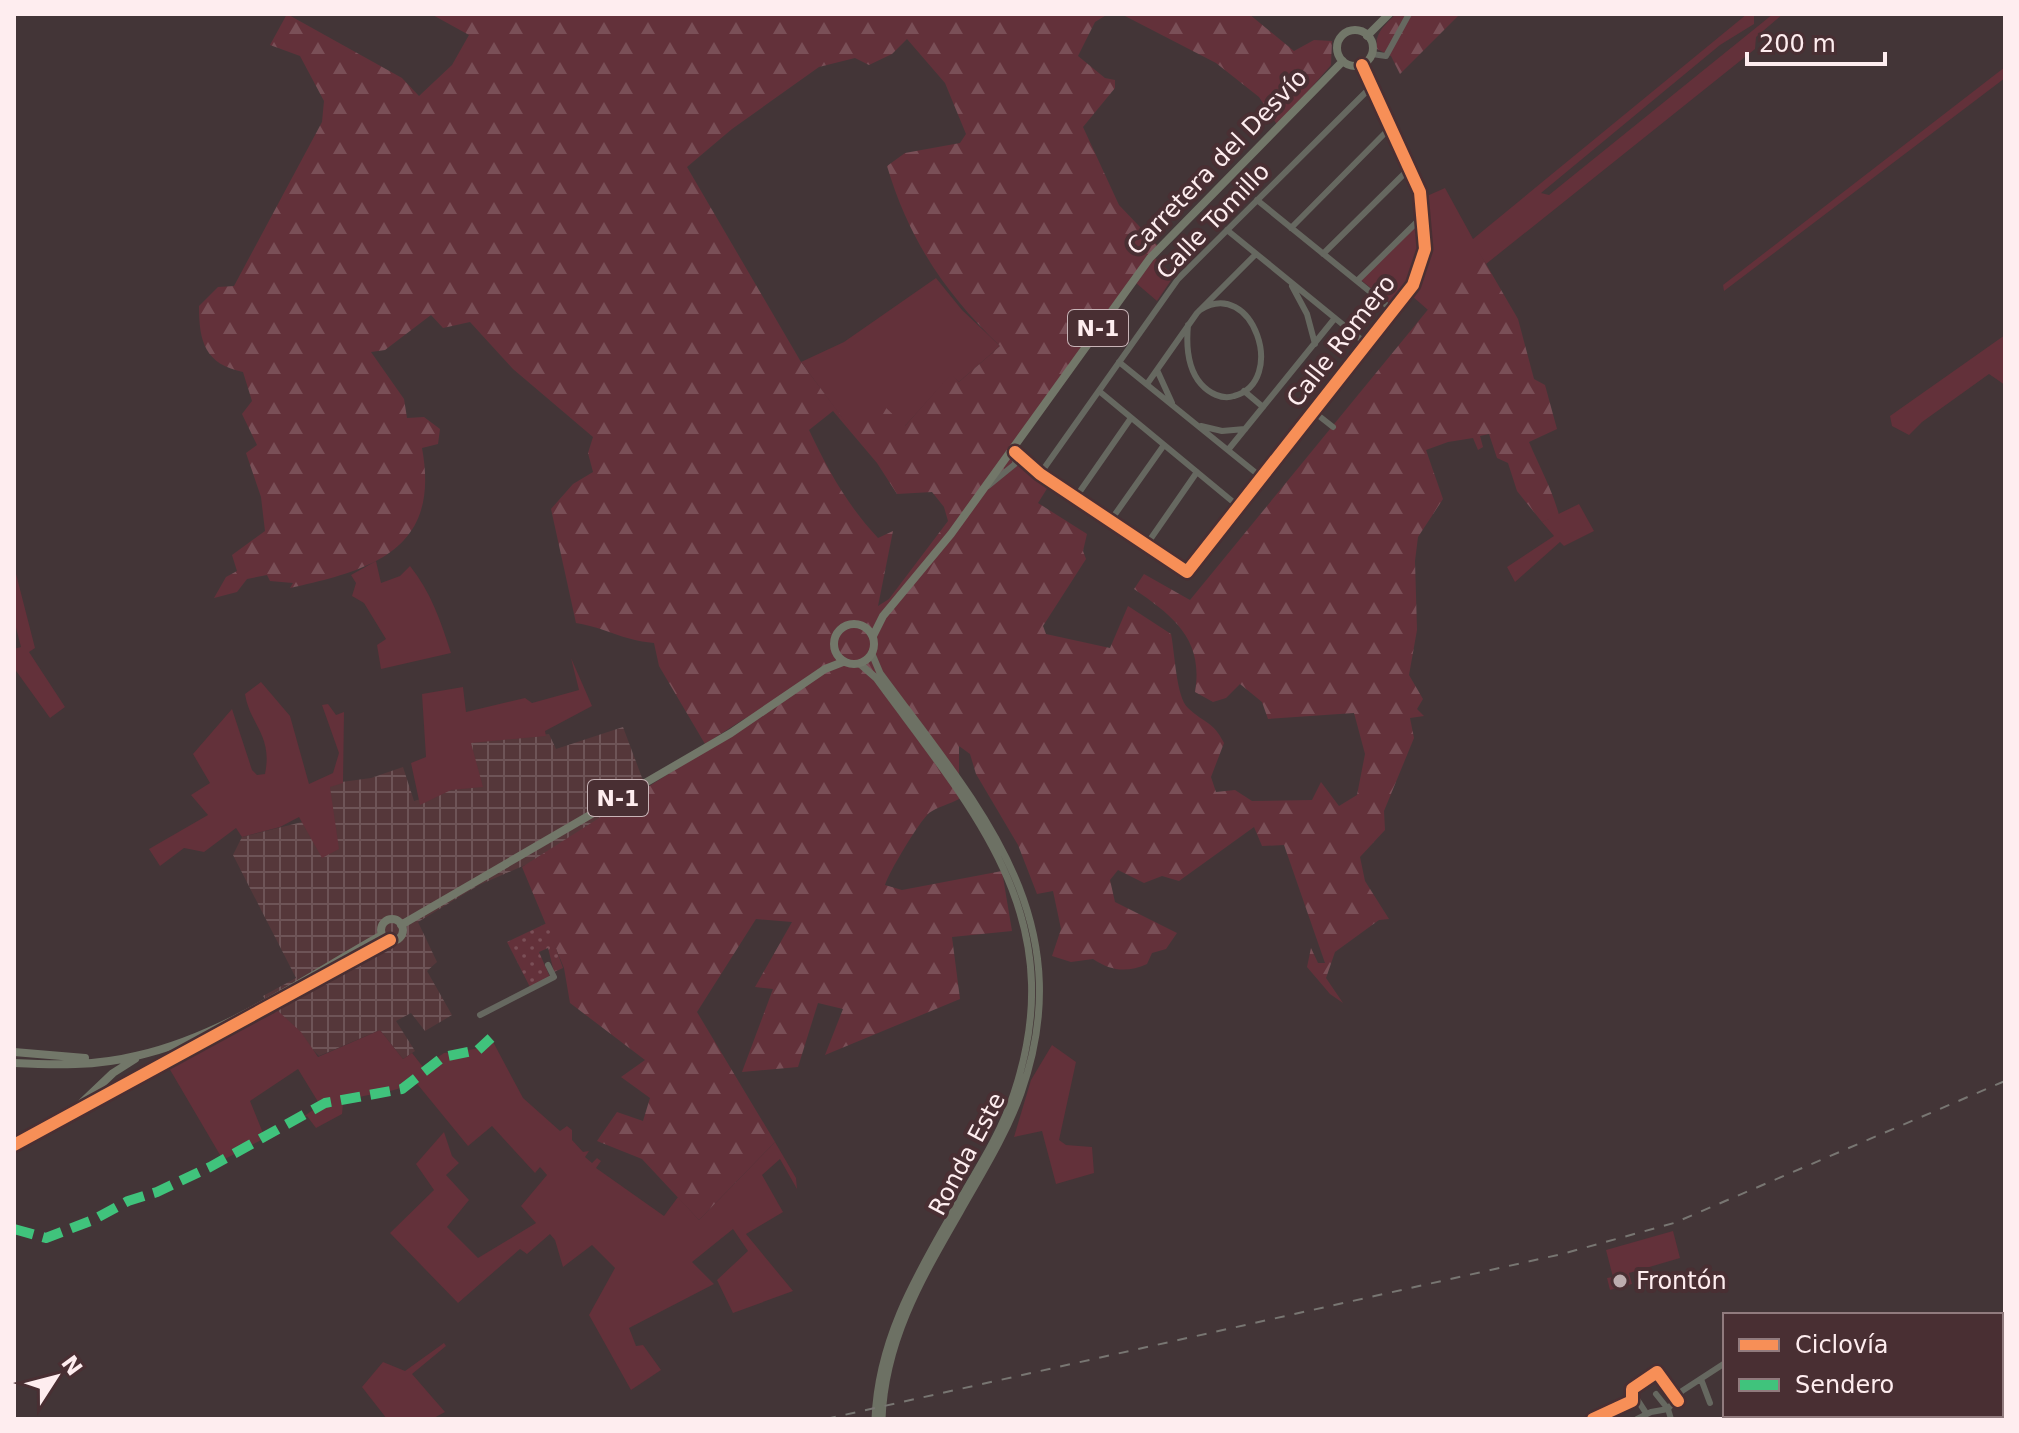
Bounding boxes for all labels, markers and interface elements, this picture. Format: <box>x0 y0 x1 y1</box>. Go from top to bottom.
scale bar <box>1747 16 1885 66</box>
text: 200 m <box>1759 30 1836 58</box>
street label: Carretera del Desvío <box>1121 63 1313 261</box>
street label: Calle Tomillo <box>1151 157 1275 285</box>
street label: Calle Romero <box>1281 269 1401 413</box>
road number: N-1 <box>1068 310 1128 346</box>
road number: N-1 <box>588 780 648 816</box>
street label: Ronda Este <box>923 1088 1011 1220</box>
place label: Frontón <box>1636 1267 1727 1295</box>
marker: Frontón <box>1611 1272 1629 1290</box>
legend <box>1723 1313 2003 1417</box>
text: Ciclovía <box>1795 1331 1889 1359</box>
north arrow <box>16 1337 96 1417</box>
text: N <box>56 1351 87 1380</box>
text: Sendero <box>1795 1371 1894 1399</box>

